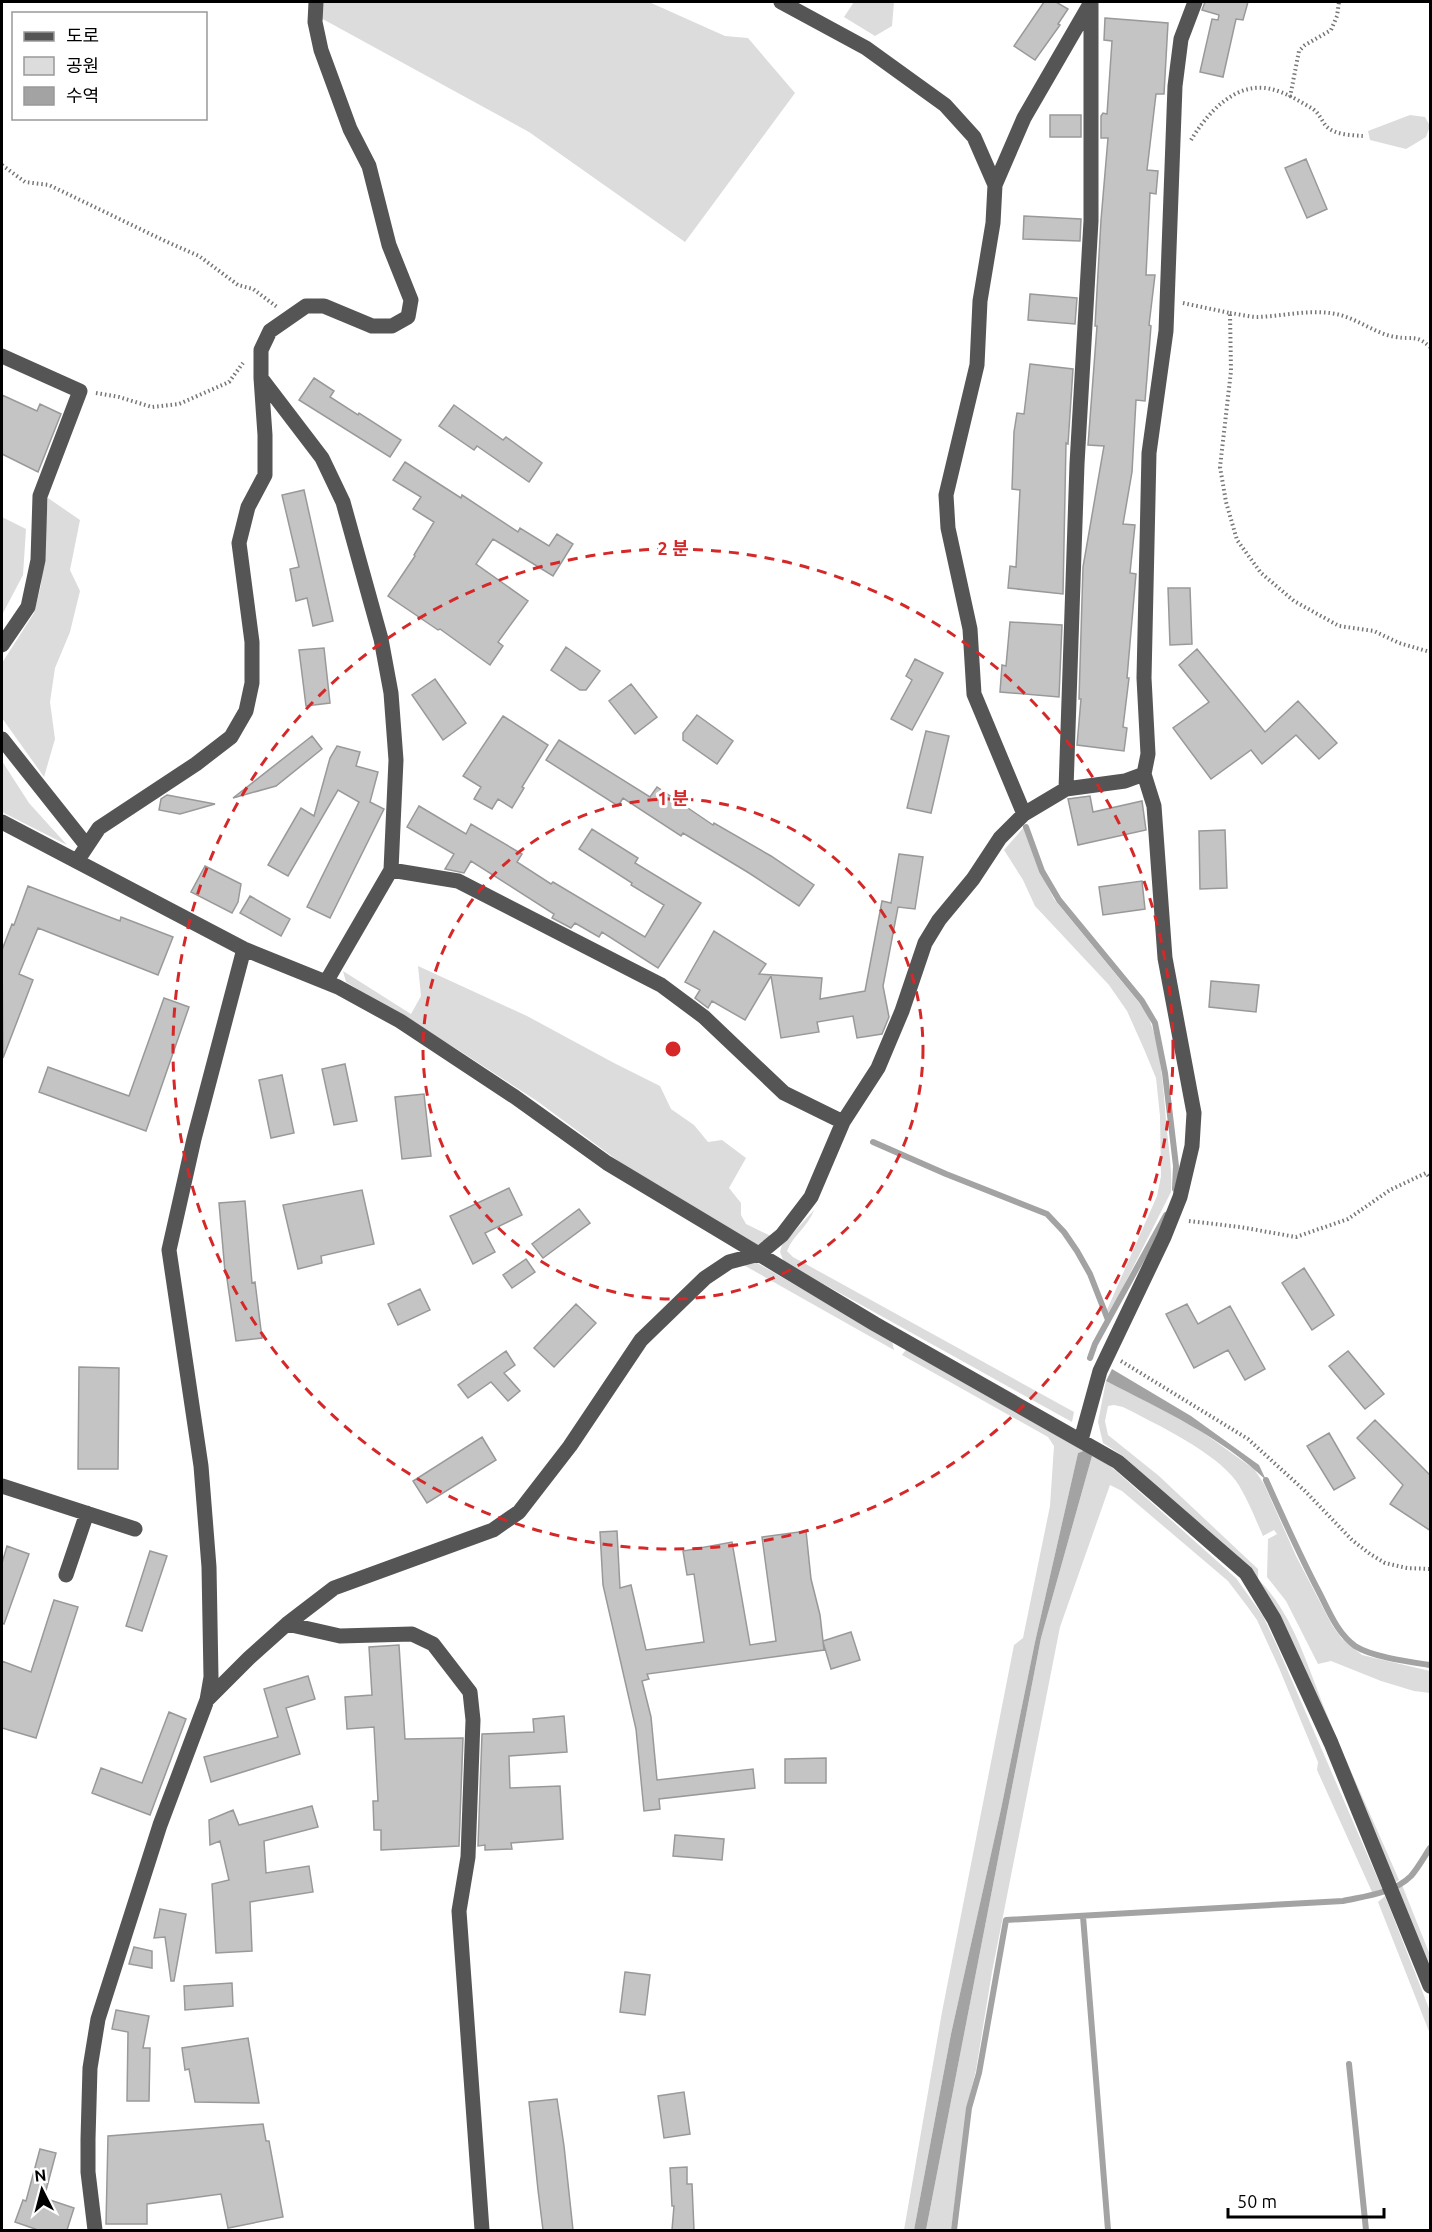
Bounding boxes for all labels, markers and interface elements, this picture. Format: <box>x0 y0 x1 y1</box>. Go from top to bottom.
legend <box>12 12 207 120</box>
text: 도로 <box>66 25 99 45</box>
text: 공원 <box>66 55 99 75</box>
text: 수역 <box>66 85 99 105</box>
text: 2 분 <box>658 538 689 558</box>
text: 1 분 <box>658 788 689 808</box>
centre of rings <box>663 1039 683 1059</box>
north arrow <box>12 2160 72 2220</box>
text: N <box>34 2166 47 2185</box>
scale bar <box>1228 2181 1384 2219</box>
text: 50 m <box>1237 2191 1277 2211</box>

